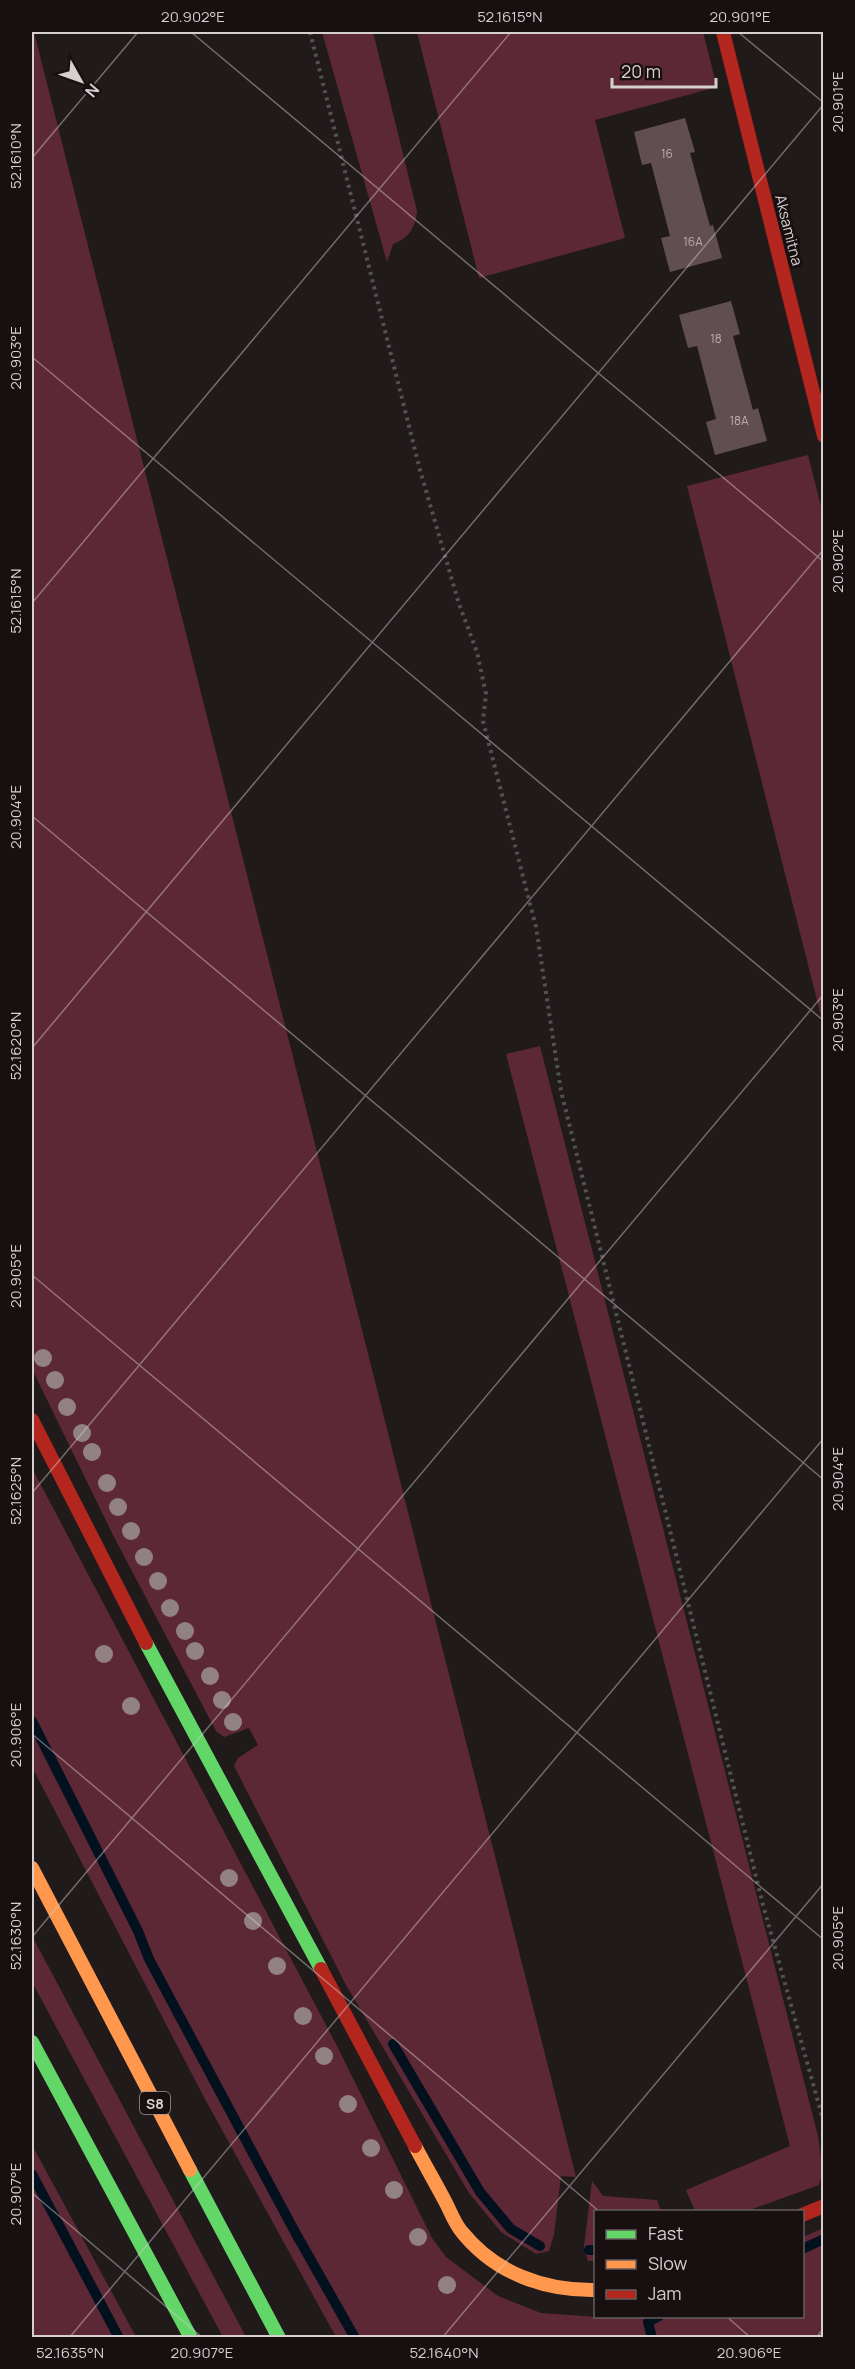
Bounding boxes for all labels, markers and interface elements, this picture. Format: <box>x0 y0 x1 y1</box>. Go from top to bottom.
text: 20.902°E <box>161 6 225 27</box>
text: 52.1615°N <box>477 6 543 27</box>
text: 20.901°E <box>709 6 771 27</box>
north arrow <box>51 51 111 111</box>
scale bar <box>612 51 716 89</box>
text: 20 m <box>621 59 661 83</box>
text: 20.901°E <box>827 71 848 133</box>
text: N <box>80 79 105 102</box>
text: 52.1610°N <box>5 123 26 189</box>
house number: 16 <box>661 145 673 162</box>
street label: Aksamitna <box>770 192 808 268</box>
house number: 16A <box>683 233 703 250</box>
text: 20.903°E <box>5 326 26 390</box>
house number: 18 <box>710 330 722 347</box>
house number: 18A <box>729 412 749 429</box>
text: 20.902°E <box>827 529 848 593</box>
text: 52.1615°N <box>5 568 26 634</box>
text: 20.904°E <box>5 785 26 849</box>
text: 20.903°E <box>827 988 848 1052</box>
text: 52.1620°N <box>5 1012 26 1080</box>
text: 20.905°E <box>5 1244 26 1308</box>
text: 20.904°E <box>827 1447 848 1511</box>
text: 52.1625°N <box>5 1457 26 1525</box>
text: 20.906°E <box>5 1703 26 1767</box>
text: 52.1630°N <box>5 1902 26 1970</box>
text: 20.905°E <box>827 1906 848 1970</box>
road number: S8 <box>140 2092 170 2114</box>
text: 20.907°E <box>5 2163 26 2225</box>
legend <box>594 2210 804 2318</box>
text: Fast <box>648 2221 683 2245</box>
text: Slow <box>648 2251 688 2275</box>
text: Jam <box>648 2281 682 2305</box>
text: 52.1635°N <box>36 2342 104 2363</box>
text: 20.907°E <box>171 2342 233 2363</box>
text: 52.1640°N <box>410 2342 478 2363</box>
text: 20.906°E <box>717 2342 781 2363</box>

